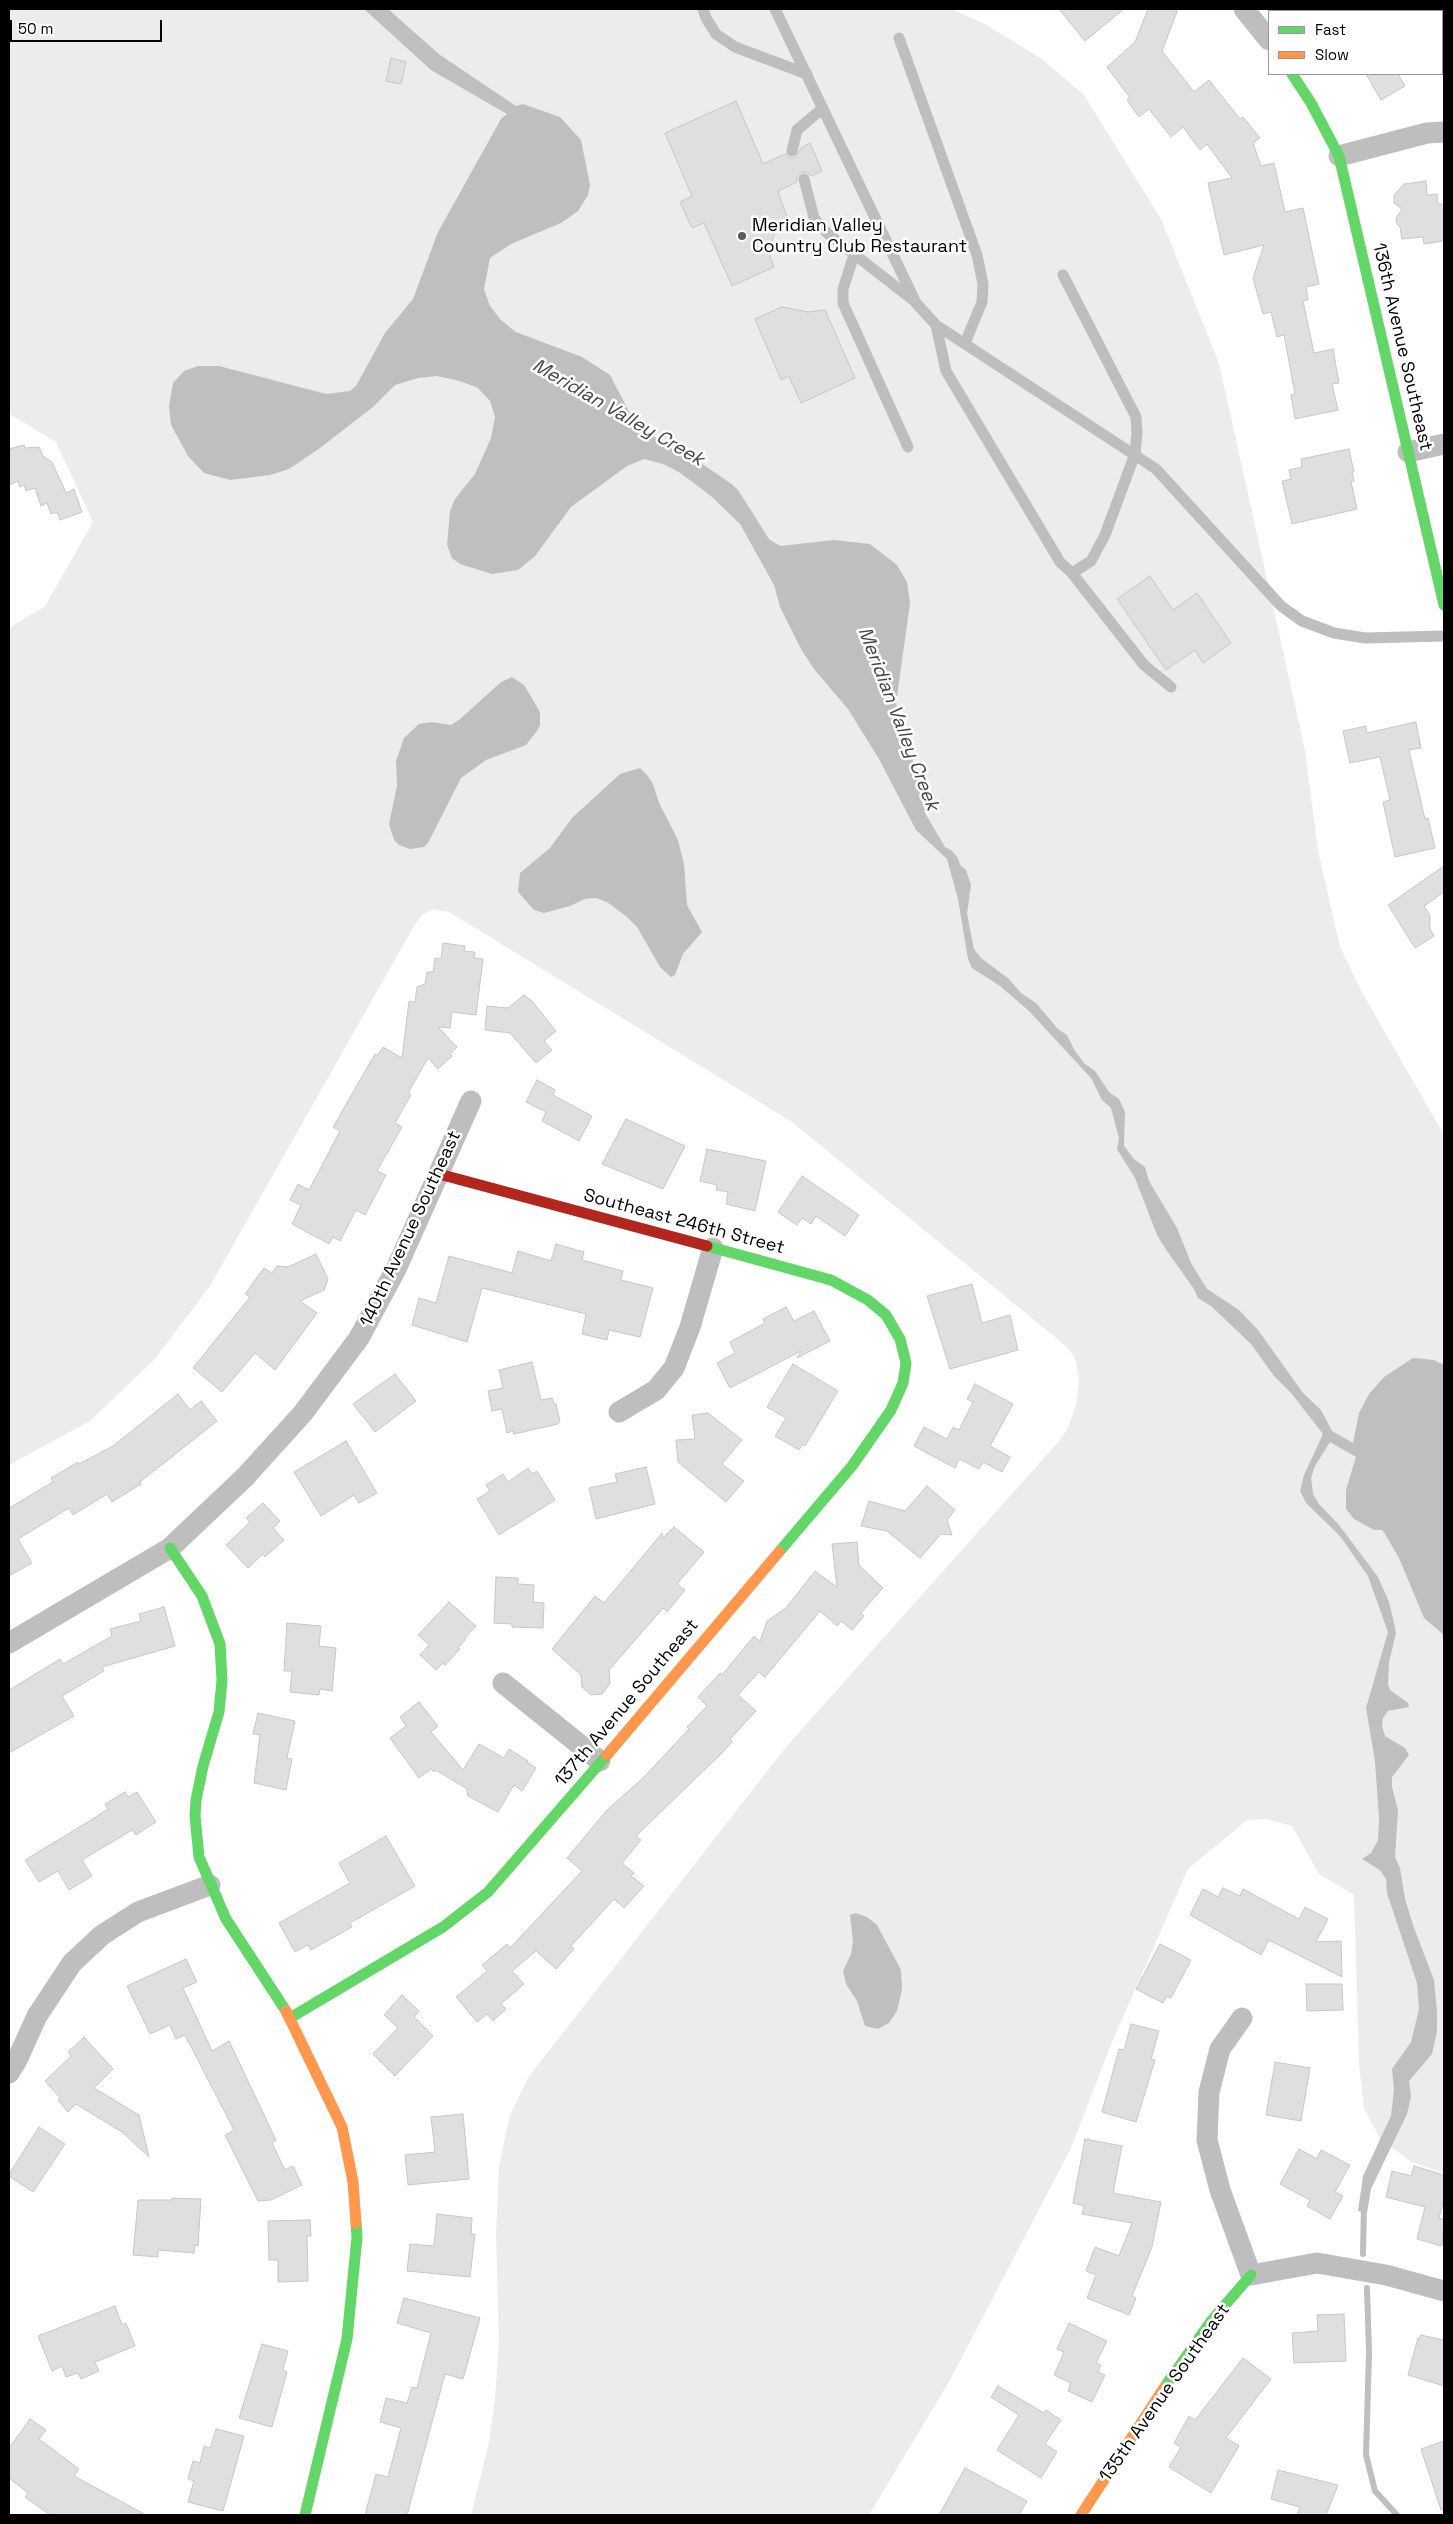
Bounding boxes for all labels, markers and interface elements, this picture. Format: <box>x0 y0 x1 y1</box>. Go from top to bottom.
scale bar <box>12 10 165 42</box>
legend <box>1268 10 1443 75</box>
text: 50 m <box>18 19 53 38</box>
text: Fast <box>1315 20 1346 39</box>
text: Slow <box>1315 45 1349 64</box>
place label: Meridian Valley Country Club Restaurant <box>752 215 967 258</box>
marker: Meridian Valley Country Club Restaurant <box>736 230 748 242</box>
street label: 136th Avenue Southeast <box>1368 241 1436 453</box>
water label: Meridian Valley Creek <box>528 354 708 472</box>
water label: Meridian Valley Creek <box>852 624 944 814</box>
street label: 140th Avenue Southeast <box>356 1128 466 1330</box>
street label: Southeast 246th Street <box>581 1185 787 1259</box>
street label: 137th Avenue Southeast <box>551 1615 703 1791</box>
street label: 135th Avenue Southeast <box>1095 2300 1235 2486</box>

